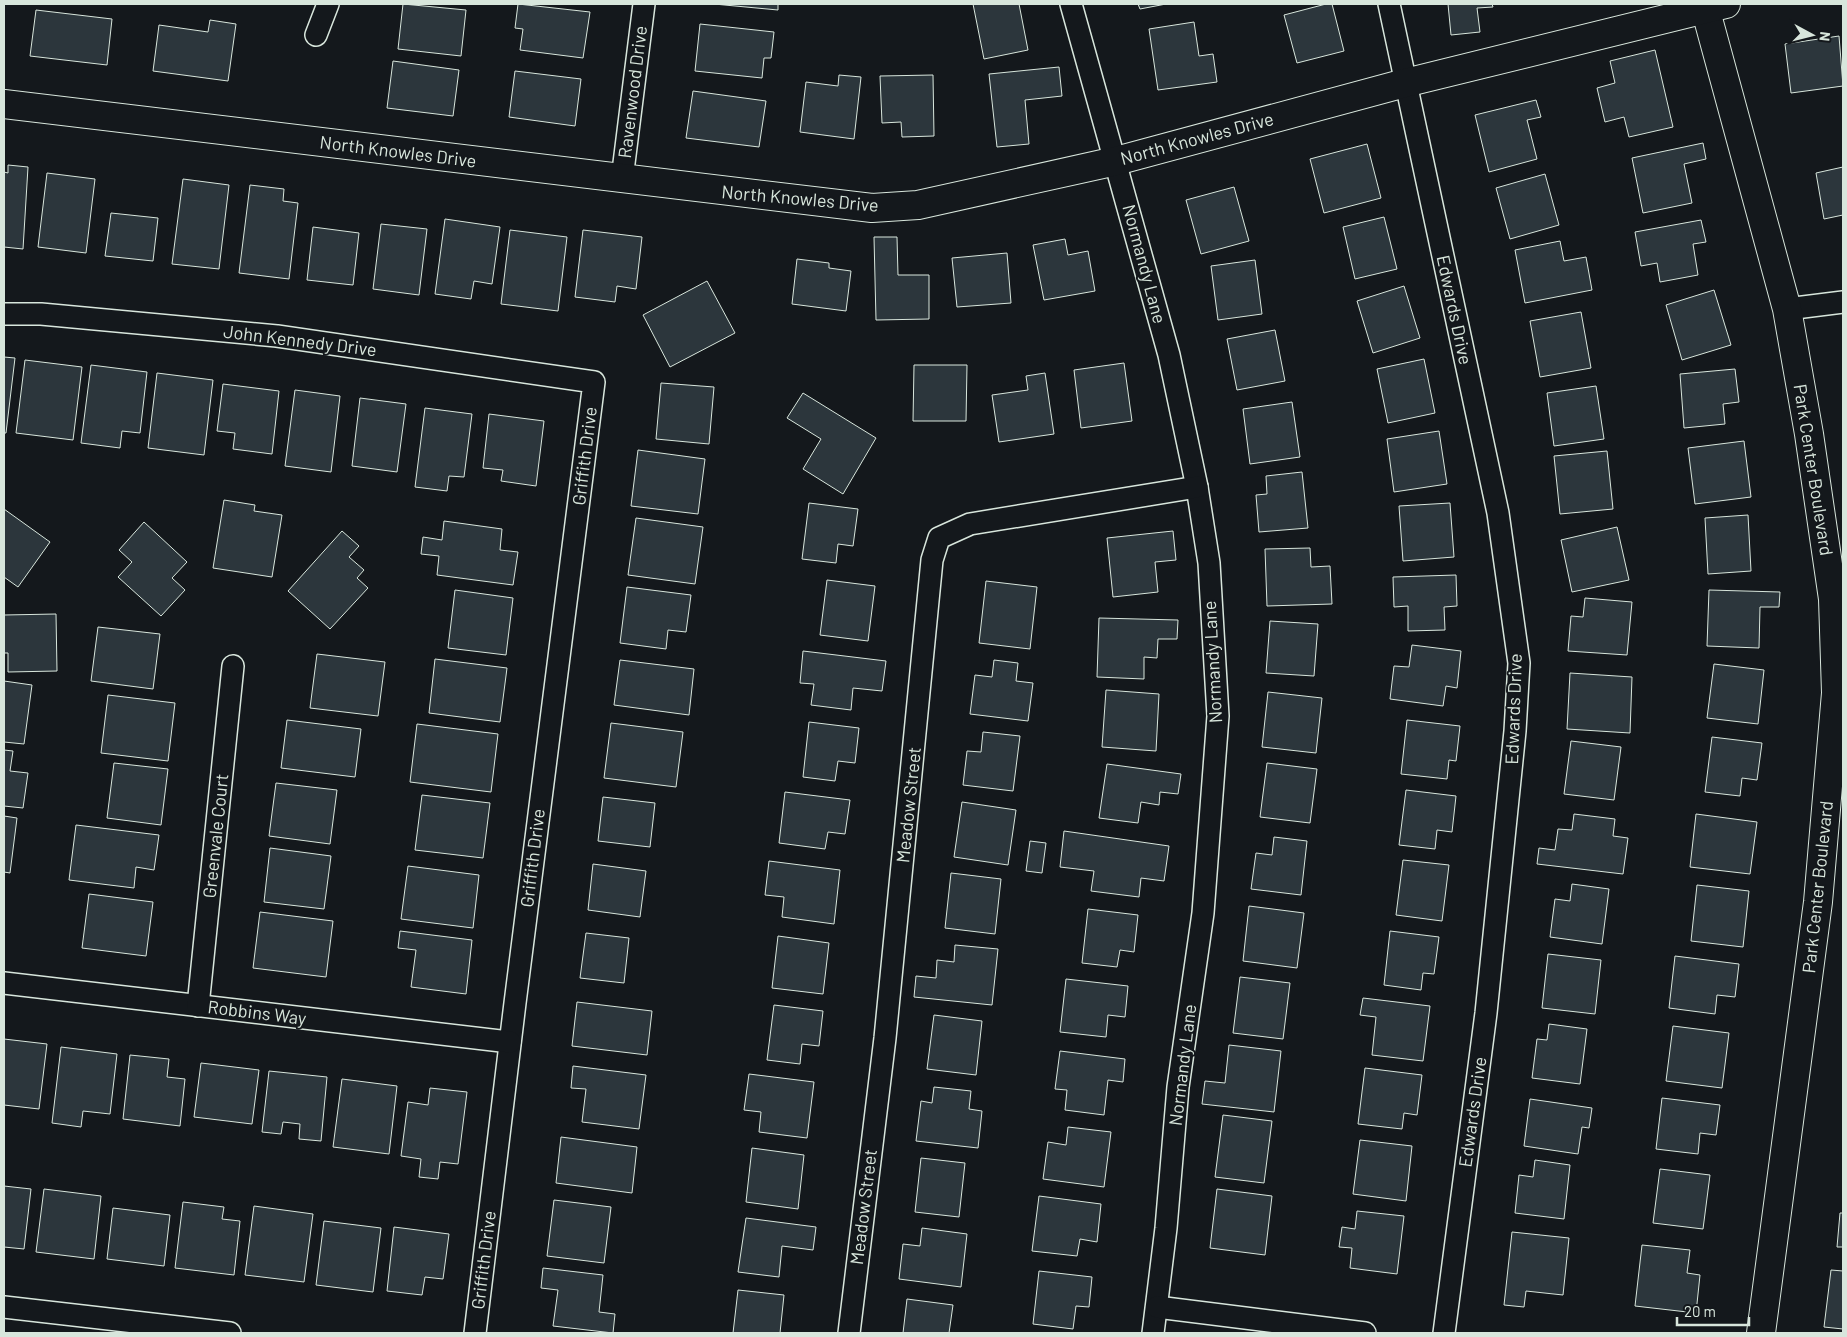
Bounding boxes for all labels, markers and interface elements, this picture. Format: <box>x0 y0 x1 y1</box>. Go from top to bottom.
north arrow <box>1787 10 1837 60</box>
street label: Ravenwood Drive <box>613 24 651 159</box>
text: N <box>1816 31 1834 42</box>
street label: North Knowles Drive <box>1118 107 1276 169</box>
street label: North Knowles Drive <box>319 130 478 172</box>
street label: North Knowles Drive <box>721 180 880 216</box>
street label: Normandy Lane <box>1118 202 1171 326</box>
street label: Edwards Drive <box>1433 253 1477 367</box>
street label: John Kennedy Drive <box>222 320 378 360</box>
street label: Park Center Boulevard <box>1790 383 1838 557</box>
street label: Griffith Drive <box>567 405 601 506</box>
street label: Normandy Lane <box>1198 600 1226 724</box>
street label: Edwards Drive <box>1500 653 1526 765</box>
street label: Meadow Street <box>891 746 925 864</box>
street label: Greenvale Court <box>198 773 232 899</box>
street label: Park Center Boulevard <box>1797 800 1837 974</box>
street label: Griffith Drive <box>515 807 549 908</box>
street label: Robbins Way <box>207 995 308 1029</box>
street label: Normandy Lane <box>1164 1003 1200 1127</box>
street label: Edwards Drive <box>1453 1055 1491 1169</box>
street label: Meadow Street <box>845 1148 881 1266</box>
street label: Griffith Drive <box>466 1209 500 1310</box>
scale bar <box>1677 1294 1750 1326</box>
text: 20 m <box>1684 1302 1716 1320</box>

